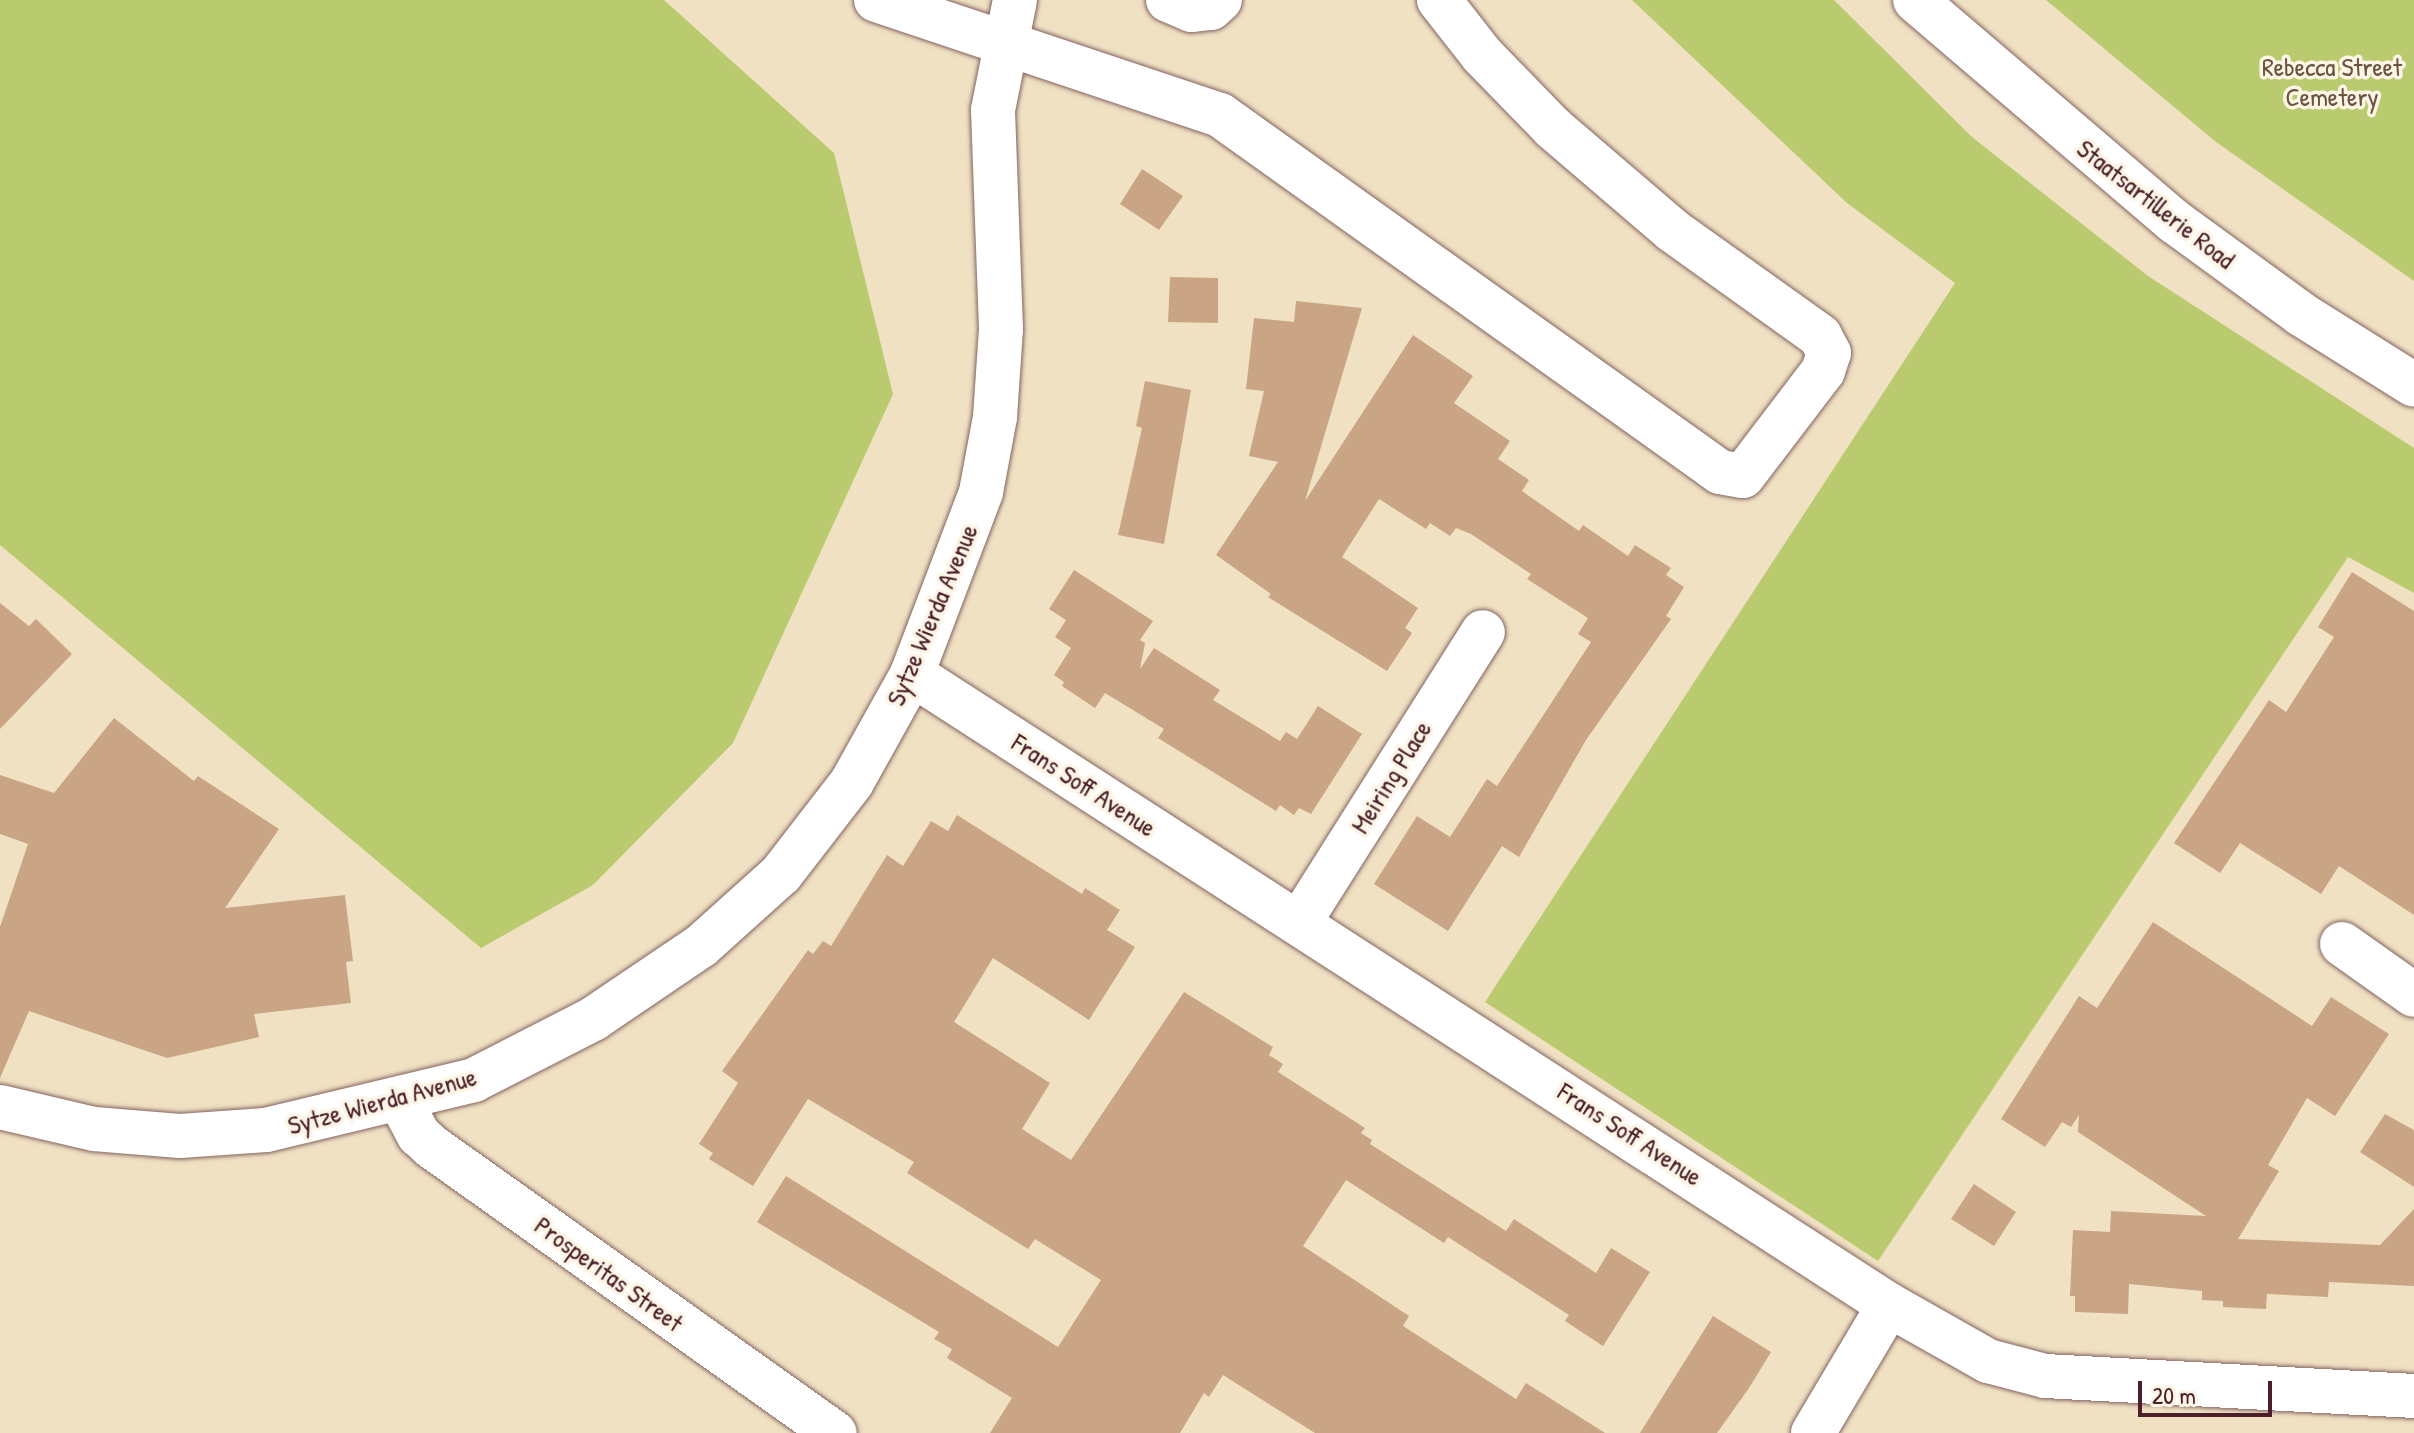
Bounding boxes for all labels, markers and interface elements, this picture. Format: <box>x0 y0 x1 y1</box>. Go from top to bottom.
park label: Rebecca Street Cemetery <box>2262 51 2402 112</box>
street label: Staatsartillerie Road <box>2071 133 2241 275</box>
street label: Sytze Wierda Avenue <box>880 520 984 710</box>
street label: Meiring Place <box>1344 715 1438 839</box>
street label: Frans Soff Avenue <box>1006 727 1162 843</box>
street label: Sytze Wierda Avenue <box>284 1061 480 1141</box>
street label: Frans Soff Avenue <box>1552 1076 1708 1192</box>
street label: Prosperitas Street <box>529 1210 689 1338</box>
scale bar <box>2142 1365 2276 1415</box>
text: 20 m <box>2152 1379 2196 1411</box>

